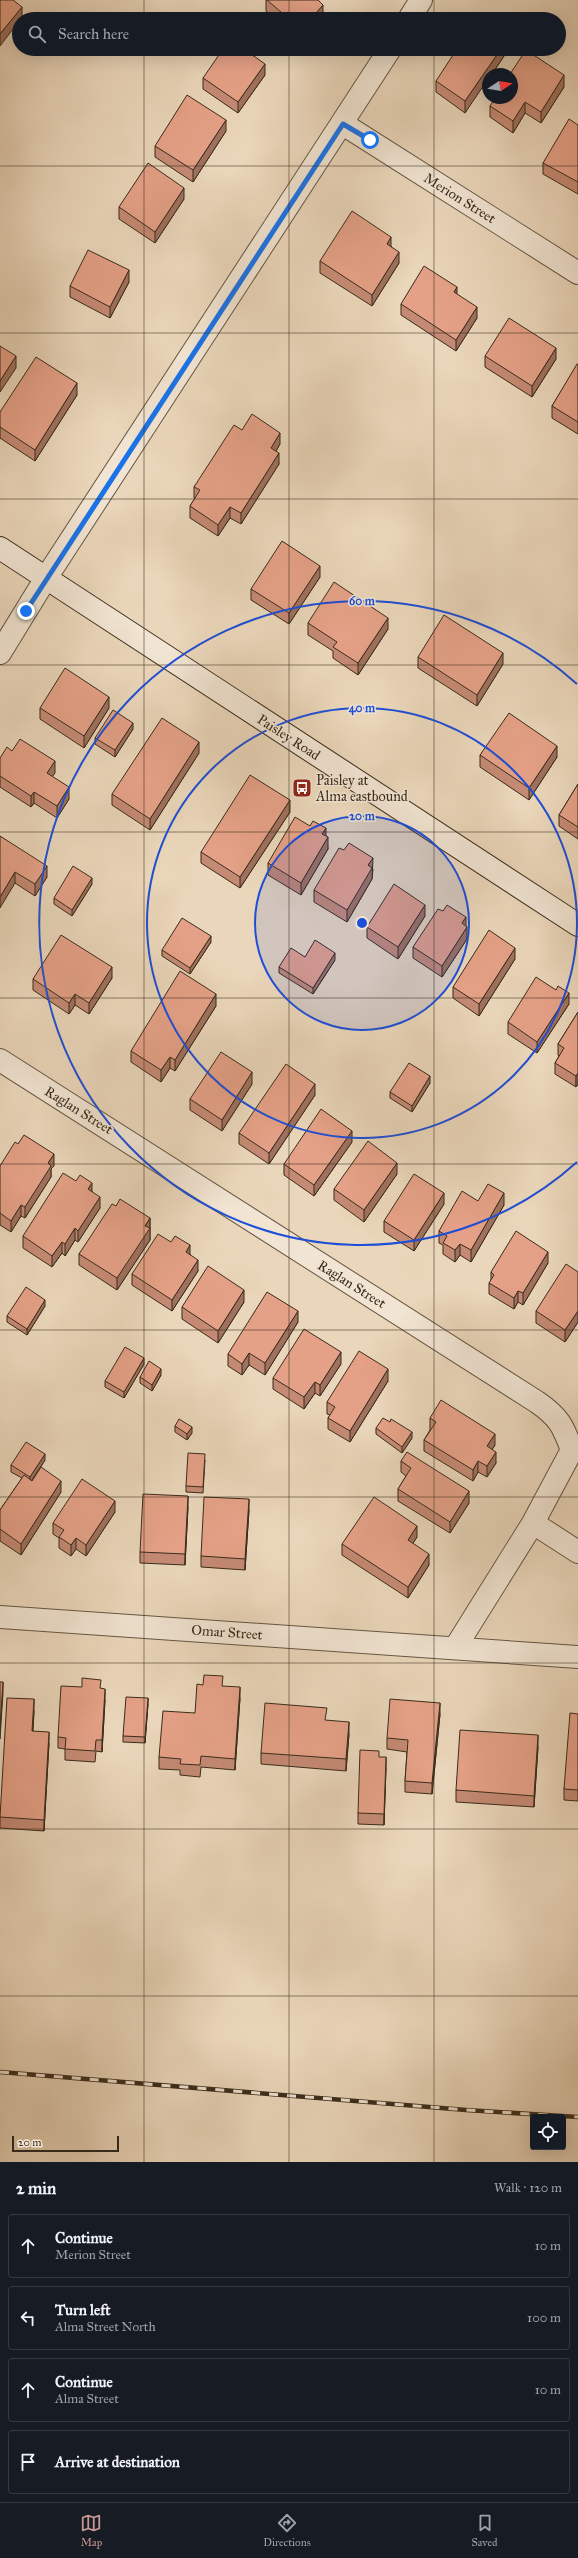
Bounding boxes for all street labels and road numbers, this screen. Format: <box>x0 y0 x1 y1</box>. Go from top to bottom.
street label: Merion Street <box>421 170 499 227</box>
street label: Paisley Road <box>254 711 323 764</box>
street label: Raglan Street <box>41 1083 116 1138</box>
street label: Raglan Street <box>314 1257 389 1312</box>
street label: Omar Street <box>191 1622 263 1643</box>

